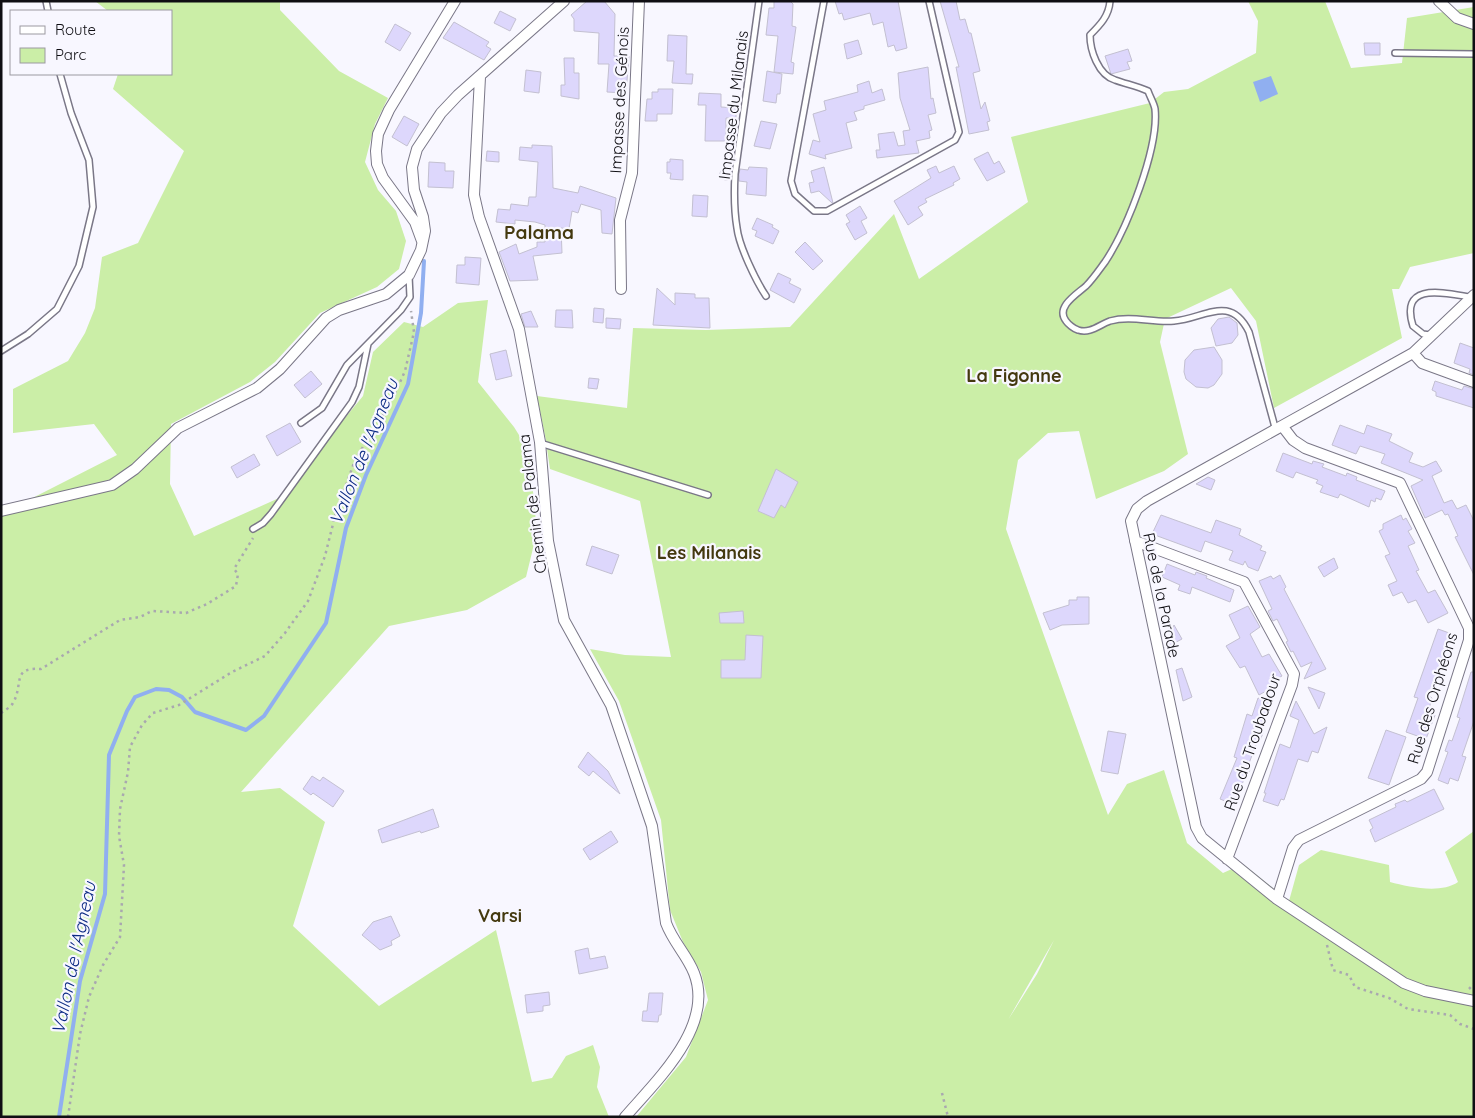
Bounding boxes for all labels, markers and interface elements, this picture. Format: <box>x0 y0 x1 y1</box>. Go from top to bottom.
legend <box>10 10 172 75</box>
text: Route <box>55 20 96 39</box>
street label: Impasse des Génois <box>605 26 633 174</box>
street label: Impasse du Milanais <box>714 29 752 181</box>
text: Parc <box>55 45 86 64</box>
district label: Palama <box>504 220 574 244</box>
district label: La Figonne <box>966 364 1062 387</box>
water label: Vallon de l'Agneau <box>324 374 404 528</box>
street label: Chemin de Palama <box>514 433 550 575</box>
street label: Rue de la Parade <box>1139 531 1185 659</box>
district label: Les Milanais <box>657 541 762 564</box>
street label: Rue des Orphéons <box>1403 630 1461 766</box>
street label: Rue du Troubadour <box>1219 671 1285 813</box>
water label: Vallon de l'Agneau <box>46 878 101 1036</box>
district label: Varsi <box>478 904 522 927</box>

